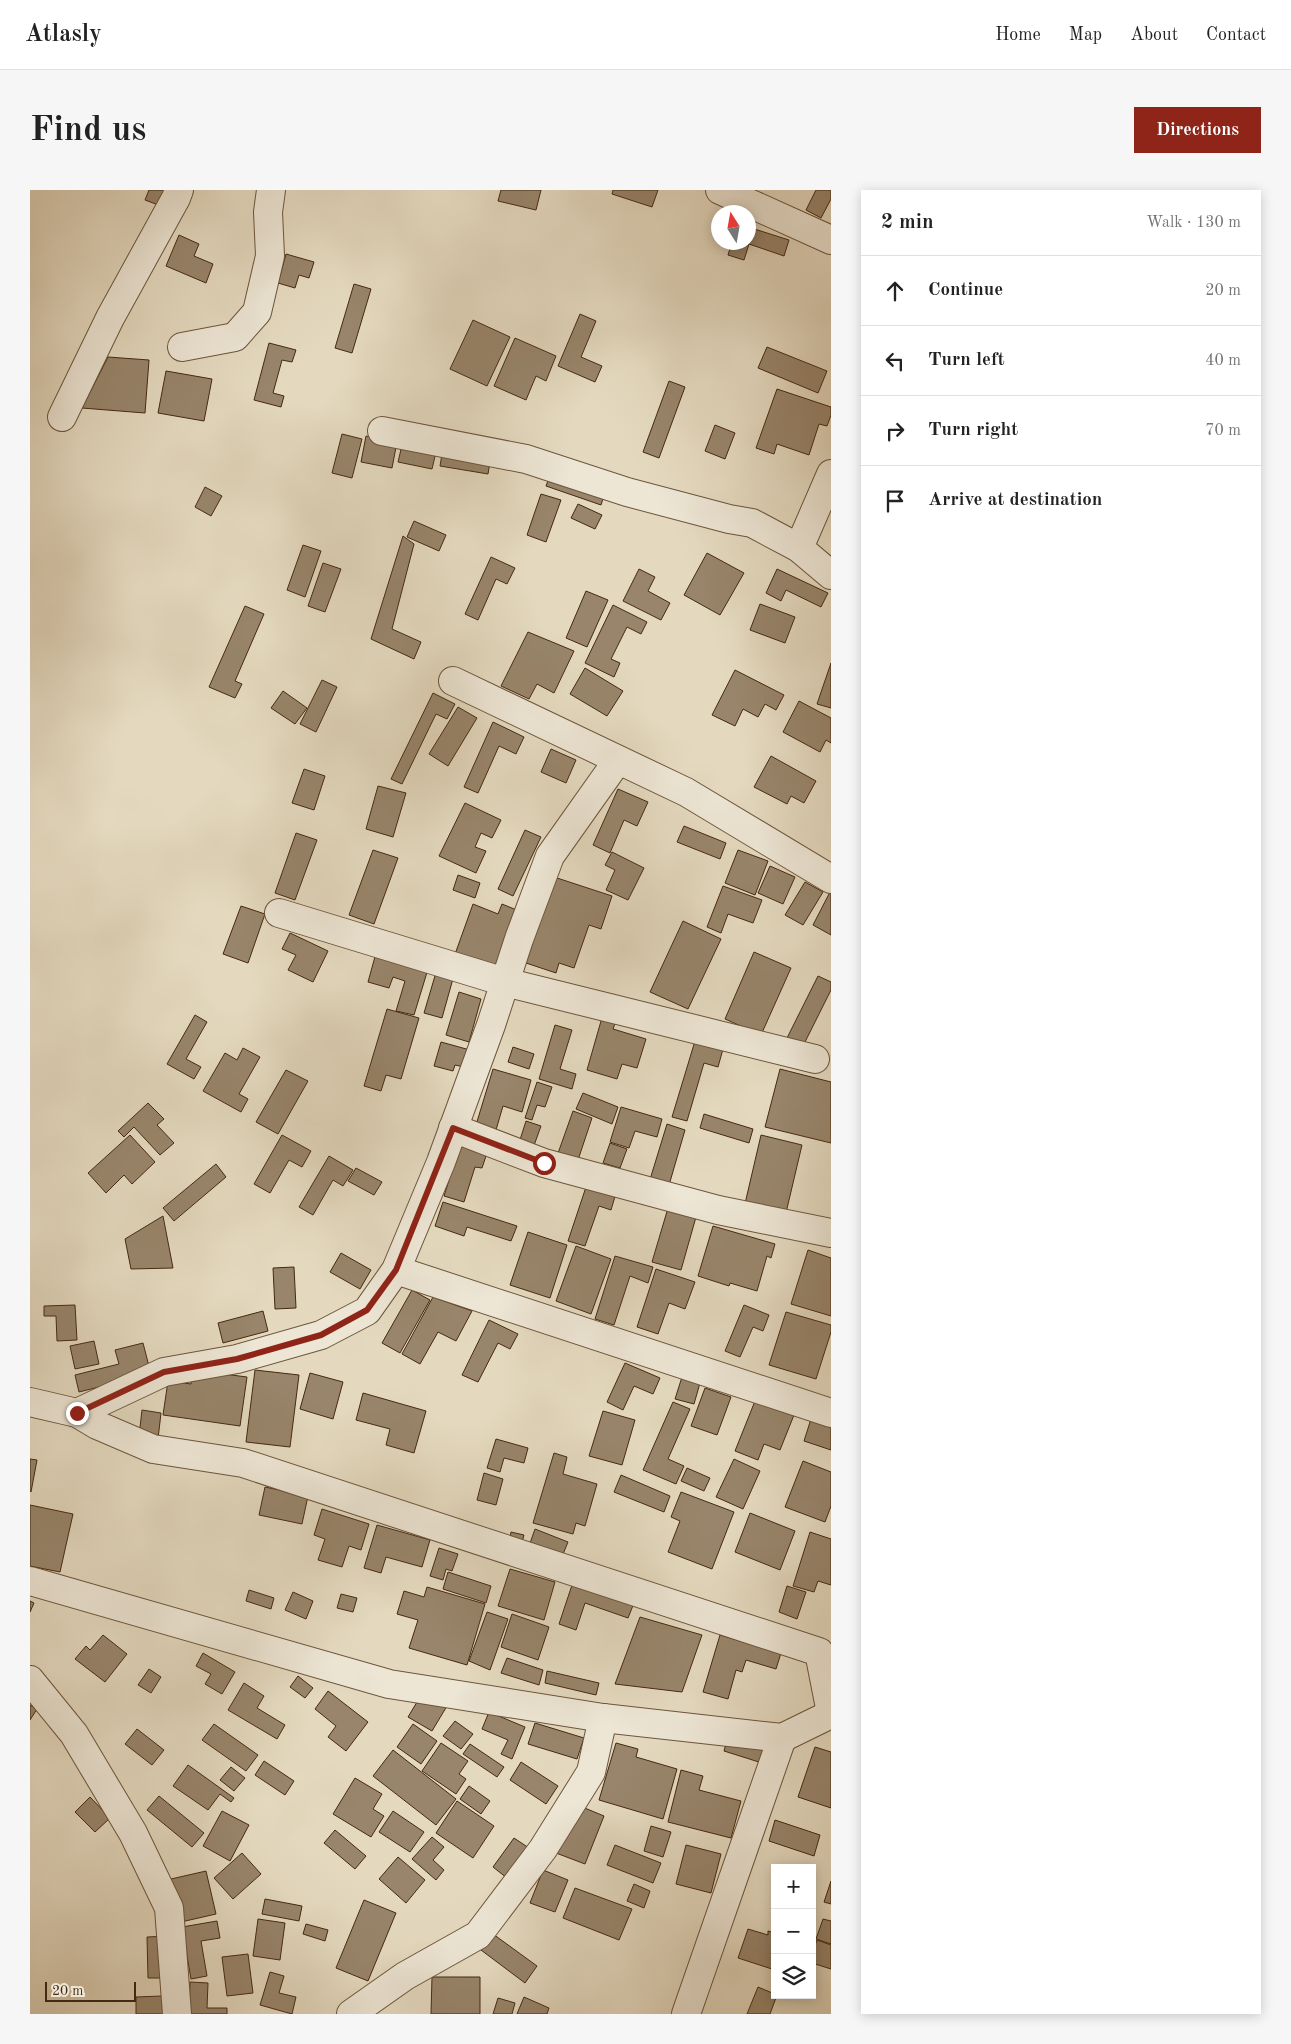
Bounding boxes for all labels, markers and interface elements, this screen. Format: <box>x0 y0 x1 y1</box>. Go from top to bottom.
text: Atlasly <box>25 23 102 47</box>
text: Home <box>995 26 1041 44</box>
text: Map <box>1069 26 1102 44</box>
text: About <box>1130 26 1178 44</box>
text: Contact <box>1206 26 1266 44</box>
button: Directions <box>1134 107 1261 153</box>
text: Find us <box>30 113 146 148</box>
north arrow <box>711 205 756 250</box>
text: 2 min <box>881 212 934 233</box>
text: Walk · 130 m <box>1146 215 1241 231</box>
icon: ahead <box>881 277 909 305</box>
text: Continue <box>928 281 1003 300</box>
text: 20 m <box>1205 283 1241 299</box>
icon: left <box>881 347 909 375</box>
text: Turn left <box>928 351 1005 370</box>
text: 40 m <box>1205 353 1241 369</box>
icon: right <box>881 417 909 445</box>
text: Turn right <box>928 421 1018 440</box>
text: 70 m <box>1205 423 1241 439</box>
icon: arrive <box>881 487 909 515</box>
text: Arrive at destination <box>928 491 1102 510</box>
route start <box>533 1152 556 1175</box>
route end <box>66 1402 89 1425</box>
map controls <box>771 1864 816 1999</box>
button: + <box>771 1864 816 1909</box>
button: − <box>771 1909 816 1954</box>
button: layers <box>771 1954 816 1999</box>
scale bar <box>45 1979 136 2002</box>
text: 20 m <box>52 1984 83 1998</box>

